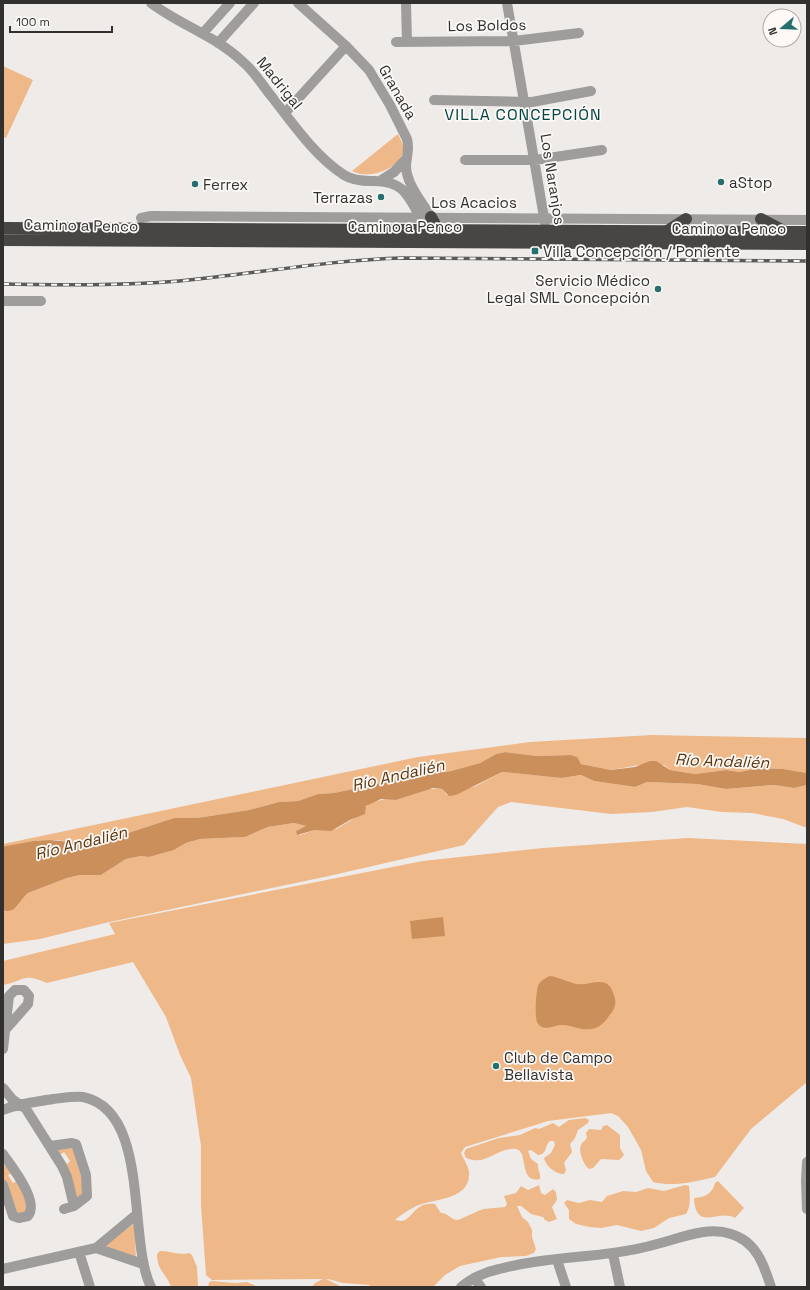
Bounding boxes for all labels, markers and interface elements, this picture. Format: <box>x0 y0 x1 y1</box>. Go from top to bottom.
scale bar <box>10 8 112 34</box>
north arrow <box>762 8 802 48</box>
text: 100 m <box>16 14 50 30</box>
street label: Los Boldos <box>447 15 527 35</box>
text: N <box>765 25 780 37</box>
street label: Madrigal <box>253 53 307 113</box>
street label: Granada <box>375 61 421 123</box>
district label: VILLA CONCEPCIÓN <box>444 104 602 125</box>
street label: Los Naranjos <box>536 132 570 226</box>
place label: aStop <box>729 173 772 192</box>
place label: Ferrex <box>203 175 248 194</box>
marker: aStop <box>716 177 726 187</box>
marker: Ferrex <box>190 179 200 189</box>
place label: Terrazas <box>313 188 373 207</box>
marker: Terrazas <box>376 192 386 202</box>
street label: Los Acacios <box>431 193 517 212</box>
street label: Camino a Penco <box>23 215 139 235</box>
street label: Camino a Penco <box>348 217 462 236</box>
street label: Camino a Penco <box>672 219 786 238</box>
place label: Villa Concepción / Poniente <box>543 242 740 261</box>
marker: Villa Concepción / Poniente <box>530 246 540 256</box>
place label: Servicio Médico Legal SML Concepción <box>487 271 650 307</box>
marker: Servicio Médico Legal SML Concepción <box>653 284 663 294</box>
water label: Río Andalién <box>674 749 771 773</box>
water label: Río Andalién <box>350 754 447 796</box>
water label: Río Andalién <box>33 821 130 865</box>
place label: Club de Campo Bellavista <box>504 1048 612 1084</box>
marker: Club de Campo Bellavista <box>491 1061 501 1071</box>

